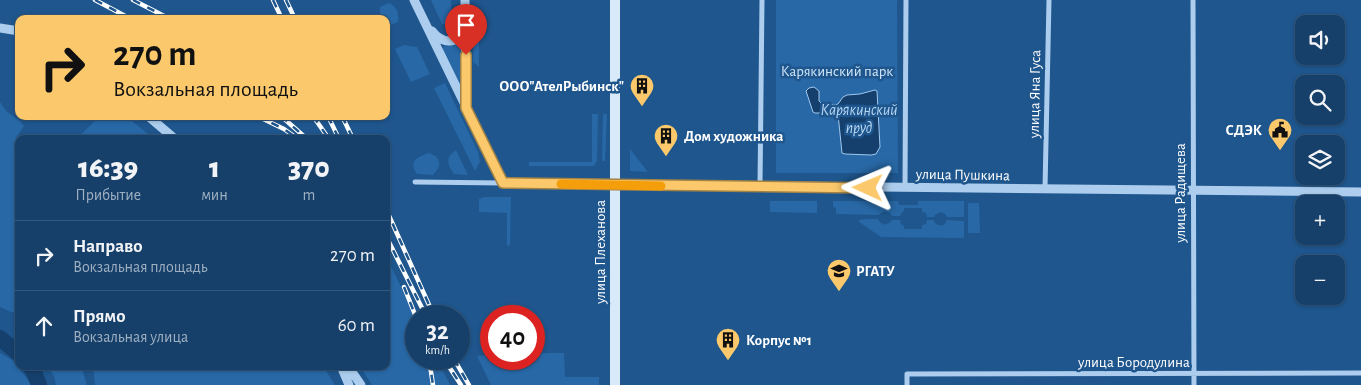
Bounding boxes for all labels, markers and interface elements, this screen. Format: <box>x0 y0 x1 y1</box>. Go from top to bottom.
pin <box>445 4 487 55</box>
icon: arrive <box>452 11 480 39</box>
map controls <box>1295 15 1345 305</box>
button: sound <box>1295 15 1345 65</box>
icon: right <box>30 35 95 100</box>
text: 270 m <box>113 37 196 72</box>
street label: улица Яна Гуса <box>1027 50 1043 139</box>
park label: Карякинский парк <box>781 64 893 79</box>
building icon: ООО"АтелРыбинск" <box>629 73 655 107</box>
button: search <box>1295 75 1345 125</box>
text: Вокзальная площадь <box>113 78 298 100</box>
place label: ООО"АтелРыбинск" <box>499 79 624 94</box>
water label: Карякинский пруд <box>820 102 898 137</box>
public building icon: СДЭК <box>1267 117 1293 151</box>
building icon: Дом художника <box>653 123 679 157</box>
place label: СДЭК <box>1226 123 1262 138</box>
place label: Дом художника <box>684 129 783 144</box>
button: layers <box>1295 135 1345 185</box>
street label: улица Радищева <box>1173 143 1188 244</box>
text: 16:39 <box>78 153 138 183</box>
text: 1 <box>209 153 220 183</box>
text: 370 <box>288 153 330 183</box>
position arrow <box>841 161 893 213</box>
street label: улица Пушкина <box>915 167 1010 183</box>
text: Прибытие <box>75 187 141 203</box>
text: мин <box>201 187 228 203</box>
text: m <box>302 187 315 203</box>
button: + <box>1295 195 1345 245</box>
street label: улица Плеханова <box>593 200 608 305</box>
text: Направо <box>73 237 143 256</box>
icon: right <box>30 242 58 270</box>
text: 270 m <box>330 246 375 265</box>
button: − <box>1295 255 1345 305</box>
school or university icon: РГАТУ <box>826 258 852 292</box>
text: Вокзальная площадь <box>73 259 207 275</box>
place label: РГАТУ <box>856 264 895 279</box>
speed limit sign: 40 <box>480 305 545 370</box>
text: Прямо <box>73 307 126 326</box>
icon: ahead <box>30 312 58 340</box>
text: 60 m <box>338 316 375 335</box>
text: 32 <box>426 319 449 344</box>
building icon: Корпус №1 <box>715 327 741 361</box>
text: Вокзальная улица <box>73 329 188 345</box>
place label: Корпус №1 <box>746 333 812 348</box>
text: km/h <box>425 344 450 356</box>
street label: улица Бородулина <box>1077 355 1190 370</box>

